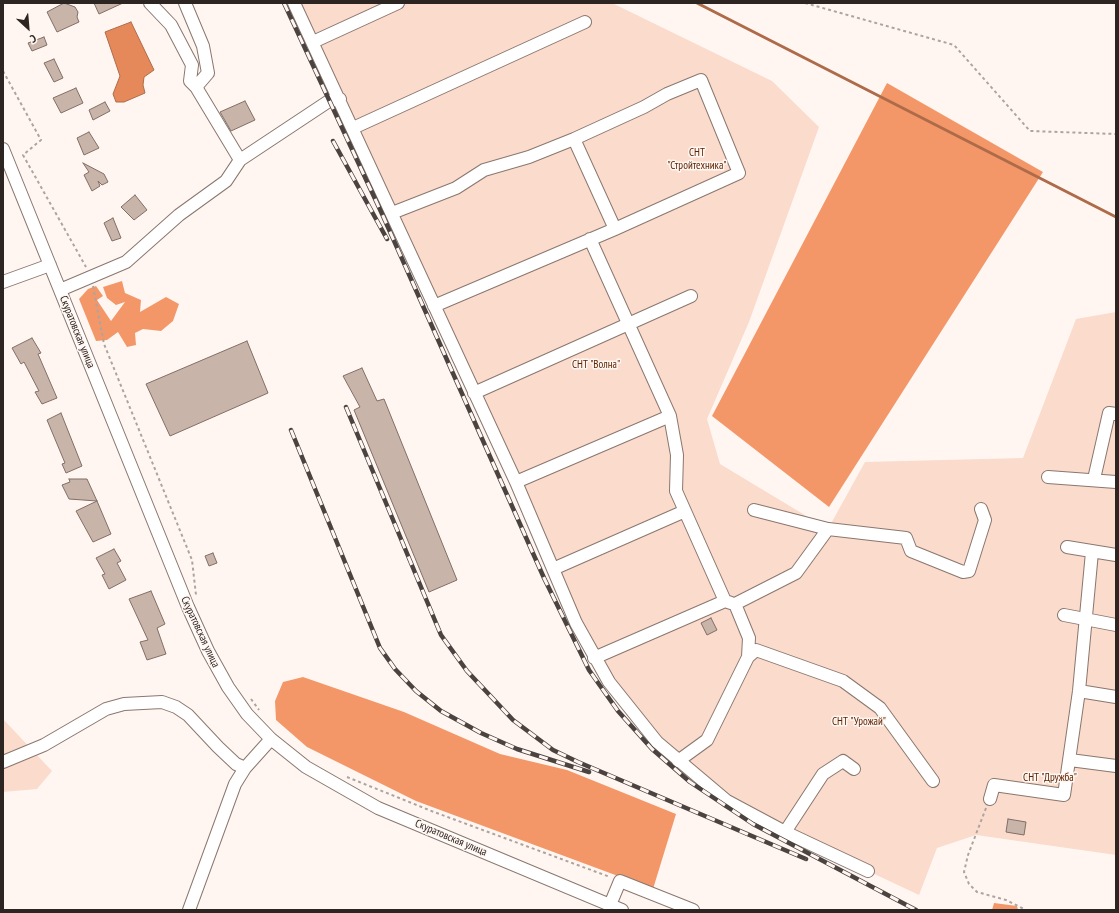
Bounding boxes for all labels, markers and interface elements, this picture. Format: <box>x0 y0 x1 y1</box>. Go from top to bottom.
north arrow <box>8 8 48 48</box>
text: С <box>28 31 39 46</box>
park label: СНТ "Стройтехника" <box>668 146 726 172</box>
street label: Скуратовская улица <box>56 294 98 370</box>
park label: СНТ "Волна" <box>572 358 620 372</box>
street label: Скуратовская улица <box>178 594 222 670</box>
park label: СНТ "Урожай" <box>832 715 886 729</box>
park label: СНТ "Дружба" <box>1023 771 1077 785</box>
street label: Скуратовская улица <box>413 817 489 859</box>

